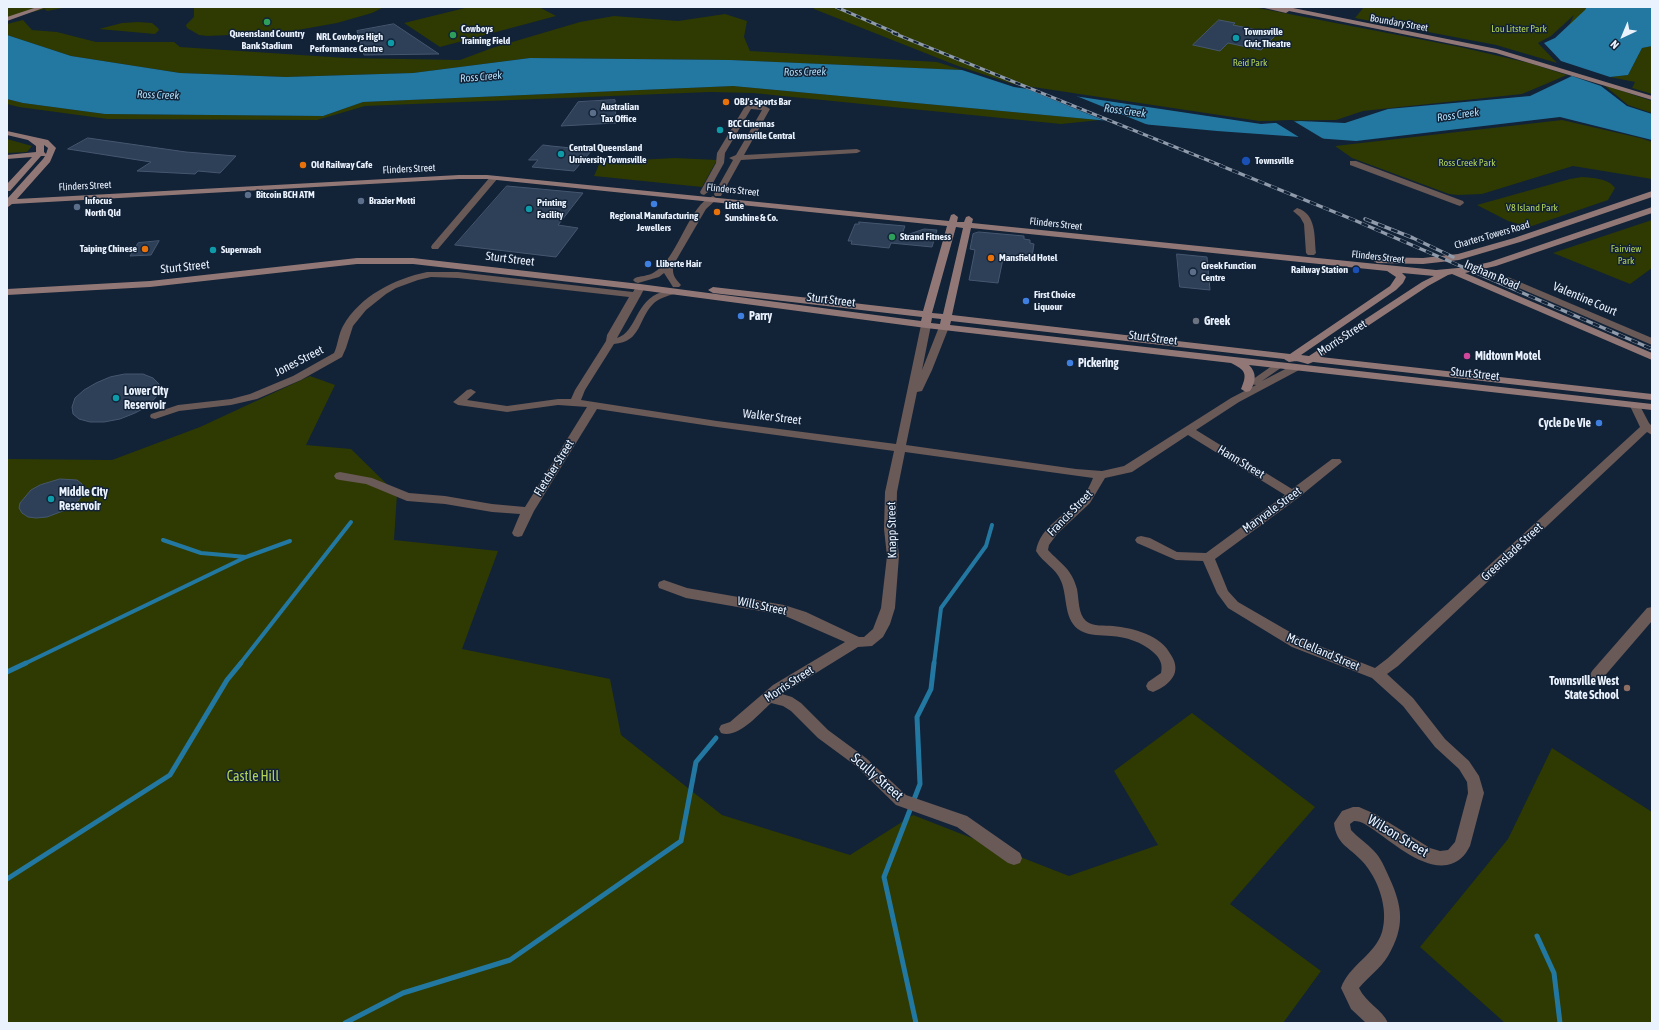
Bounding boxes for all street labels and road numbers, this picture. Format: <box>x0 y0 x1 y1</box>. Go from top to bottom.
street label: Boundary Street <box>1369 12 1429 34</box>
street label: Flinders Street <box>382 162 436 176</box>
street label: Flinders Street <box>58 179 112 193</box>
street label: Flinders Street <box>706 181 760 199</box>
street label: Flinders Street <box>1029 215 1083 233</box>
street label: Charters Towers Road <box>1453 219 1531 251</box>
street label: Flinders Street <box>1351 248 1405 266</box>
street label: Sturt Street <box>485 249 535 269</box>
street label: Sturt Street <box>160 257 210 277</box>
street label: Ingham Road <box>1462 257 1522 293</box>
street label: Valentine Court <box>1551 279 1619 319</box>
street label: Sturt Street <box>806 290 856 310</box>
street label: Morris Street <box>1315 317 1369 359</box>
street label: Sturt Street <box>1128 328 1178 348</box>
street label: Jones Street <box>272 343 326 379</box>
street label: Sturt Street <box>1450 364 1500 384</box>
street label: Walker Street <box>742 406 802 428</box>
street label: Fletcher Street <box>531 437 577 499</box>
street label: Hann Street <box>1215 442 1267 482</box>
street label: Maryvale Street <box>1240 484 1304 536</box>
street label: Francis Street <box>1044 487 1096 539</box>
street label: Knapp Street <box>884 502 900 558</box>
street label: Greenslade Street <box>1478 520 1546 584</box>
street label: Wills Street <box>736 594 788 618</box>
street label: McClelland Street <box>1284 630 1362 674</box>
street label: Morris Street <box>762 663 816 705</box>
street label: Scully Street <box>848 750 906 804</box>
street label: Wilson Street <box>1365 811 1431 861</box>

